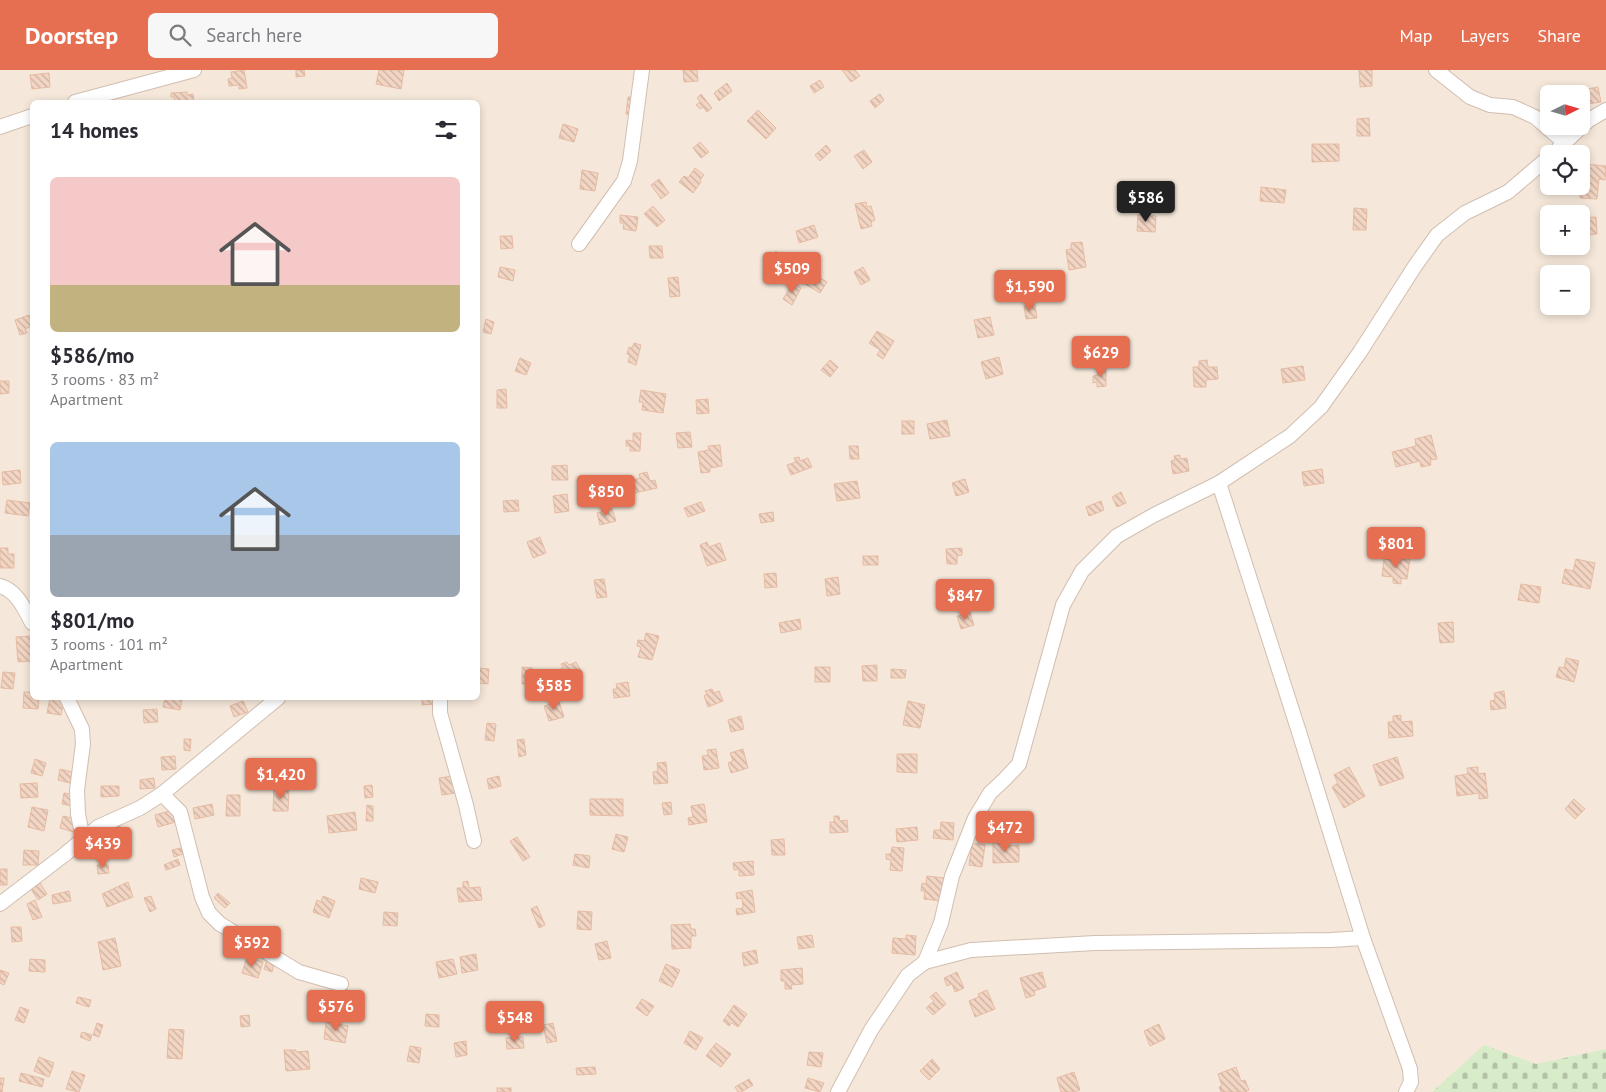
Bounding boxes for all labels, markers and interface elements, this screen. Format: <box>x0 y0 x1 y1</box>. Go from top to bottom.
search box <box>148 13 498 58</box>
text: Doorstep <box>25 20 118 51</box>
icon: search <box>166 21 194 49</box>
text: Search here <box>206 23 302 47</box>
text: Map <box>1400 24 1432 47</box>
text: Layers <box>1460 24 1509 47</box>
text: Share <box>1537 24 1581 47</box>
north arrow <box>1540 85 1590 135</box>
map controls <box>1540 85 1590 315</box>
icon: filters <box>432 116 460 144</box>
text: 14 homes <box>50 117 138 144</box>
button: locate <box>1540 145 1590 195</box>
pin: $586 <box>1116 180 1176 223</box>
text: $586 <box>1128 187 1164 207</box>
button: + <box>1540 205 1590 255</box>
icon: home <box>210 209 300 299</box>
pin: $509 <box>762 252 822 294</box>
text: $509 <box>774 258 810 278</box>
button: − <box>1540 265 1590 315</box>
pin: $1,590 <box>989 270 1071 312</box>
text: $1,590 <box>1005 276 1055 296</box>
pin: $629 <box>1071 336 1131 378</box>
text: $586/mo <box>50 342 134 369</box>
text: $629 <box>1083 342 1119 362</box>
text: 3 rooms · 83 m² <box>50 369 159 389</box>
text: Apartment <box>50 389 123 409</box>
icon: home <box>210 474 300 564</box>
pin: $850 <box>576 474 636 517</box>
text: $850 <box>588 481 624 501</box>
pin: $801 <box>1366 526 1426 569</box>
text: $801 <box>1378 533 1414 553</box>
pin: $847 <box>935 578 995 621</box>
text: $847 <box>947 585 983 605</box>
text: $801/mo <box>50 607 134 634</box>
text: 3 rooms · 101 m² <box>50 634 168 654</box>
text: Apartment <box>50 654 123 674</box>
pin: $585 <box>524 668 584 711</box>
text: $585 <box>536 675 572 695</box>
pin: $1,420 <box>240 758 322 800</box>
text: $1,420 <box>256 764 306 784</box>
pin: $472 <box>975 810 1035 853</box>
text: $472 <box>987 817 1023 837</box>
pin: $439 <box>73 826 133 869</box>
text: $439 <box>85 833 121 853</box>
pin: $592 <box>222 926 282 968</box>
text: $592 <box>234 932 270 952</box>
pin: $576 <box>306 990 366 1032</box>
text: $576 <box>318 996 354 1016</box>
pin: $548 <box>485 1000 545 1043</box>
text: $548 <box>497 1007 533 1027</box>

